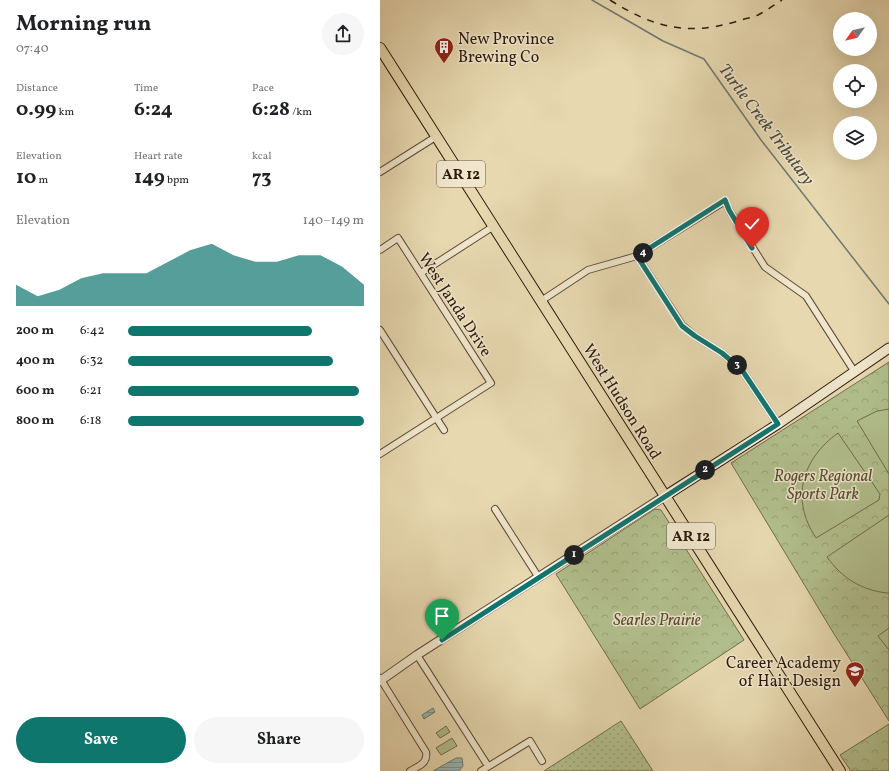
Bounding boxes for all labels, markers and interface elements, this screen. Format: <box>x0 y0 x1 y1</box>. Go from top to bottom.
text: Morning run <box>16 9 151 40</box>
north arrow <box>833 12 877 56</box>
map controls <box>833 12 877 160</box>
button: share <box>322 13 364 55</box>
place label: New Province Brewing Co <box>458 29 554 69</box>
building icon: New Province Brewing Co <box>433 36 455 64</box>
text: 07:40 <box>16 40 49 58</box>
water label: Turtle Creek Tributary <box>713 59 819 191</box>
button: locate <box>833 64 877 108</box>
text: Distance <box>16 81 58 96</box>
text: Time <box>134 81 158 96</box>
text: Pace <box>252 81 274 96</box>
text: 0.99 <box>16 96 56 124</box>
text: 6:24 <box>134 96 173 124</box>
text: 6:28 <box>252 96 290 124</box>
text: km <box>56 105 74 120</box>
text: /km <box>290 105 312 120</box>
button: layers <box>833 116 877 160</box>
text: Elevation <box>16 149 62 164</box>
text: Heart rate <box>134 149 183 164</box>
text: kcal <box>252 149 272 164</box>
road number: AR 12 <box>437 161 485 187</box>
text: 10 <box>16 164 36 192</box>
text: 149 <box>134 164 165 192</box>
text: 73 <box>252 164 271 192</box>
text: m <box>36 173 48 188</box>
text: bpm <box>165 173 189 188</box>
pin <box>735 207 769 248</box>
text: Elevation <box>16 212 70 230</box>
text: 140–149 m <box>303 212 364 230</box>
icon: check <box>741 213 763 235</box>
pin: 4 <box>633 243 653 263</box>
text: 4 <box>640 245 646 260</box>
street label: West Janda Drive <box>412 249 496 361</box>
text: 200 m <box>16 322 54 340</box>
text: 6:42 <box>80 322 104 340</box>
street label: West Hudson Road <box>577 340 666 464</box>
text: 400 m <box>16 352 55 370</box>
text: 6:32 <box>80 352 103 370</box>
pin: 3 <box>727 355 747 375</box>
text: 3 <box>734 357 740 372</box>
text: 600 m <box>16 382 54 400</box>
text: 6:21 <box>80 382 102 400</box>
text: 800 m <box>16 412 54 430</box>
text: 6:18 <box>80 412 101 430</box>
pin: 2 <box>695 460 715 480</box>
text: 2 <box>702 462 708 477</box>
park label: Rogers Regional Sports Park <box>774 466 872 506</box>
road number: AR 12 <box>667 523 715 549</box>
pin: 1 <box>564 545 584 565</box>
text: 1 <box>572 547 576 562</box>
pin <box>425 599 459 640</box>
icon: arrive <box>431 605 453 627</box>
park label: Searles Prairie <box>613 610 701 632</box>
place label: Career Academy of Hair Design <box>726 653 841 693</box>
school or university icon: Career Academy of Hair Design <box>844 660 866 688</box>
button: Save <box>16 717 186 763</box>
button: Share <box>194 717 364 763</box>

